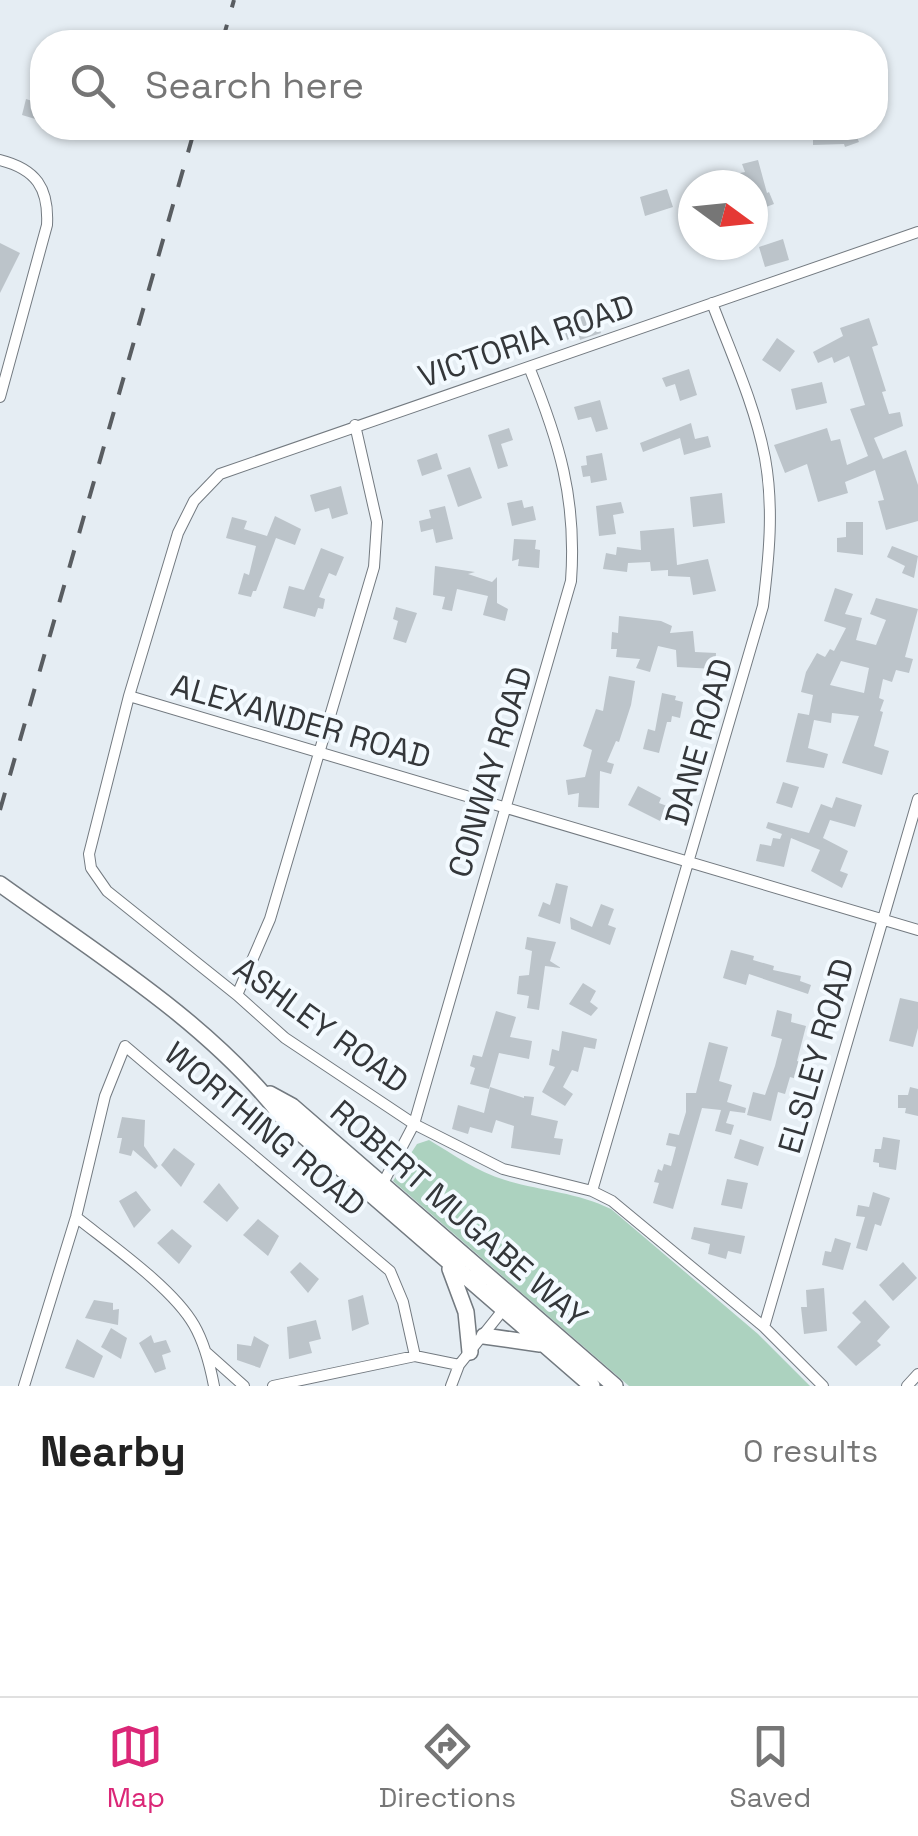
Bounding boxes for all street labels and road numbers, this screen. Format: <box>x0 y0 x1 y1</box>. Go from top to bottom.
street label: VICTORIA ROAD <box>413 285 639 397</box>
street label: DANE ROAD <box>656 654 742 830</box>
street label: CONWAY ROAD <box>439 662 541 882</box>
street label: ALEXANDER ROAD <box>167 665 435 777</box>
street label: ASHLEY ROAD <box>226 948 416 1102</box>
street label: ELSLEY ROAD <box>769 954 863 1158</box>
street label: WORTHING ROAD <box>156 1033 374 1225</box>
street label: ROBERT MUGABE WAY <box>322 1091 596 1337</box>

